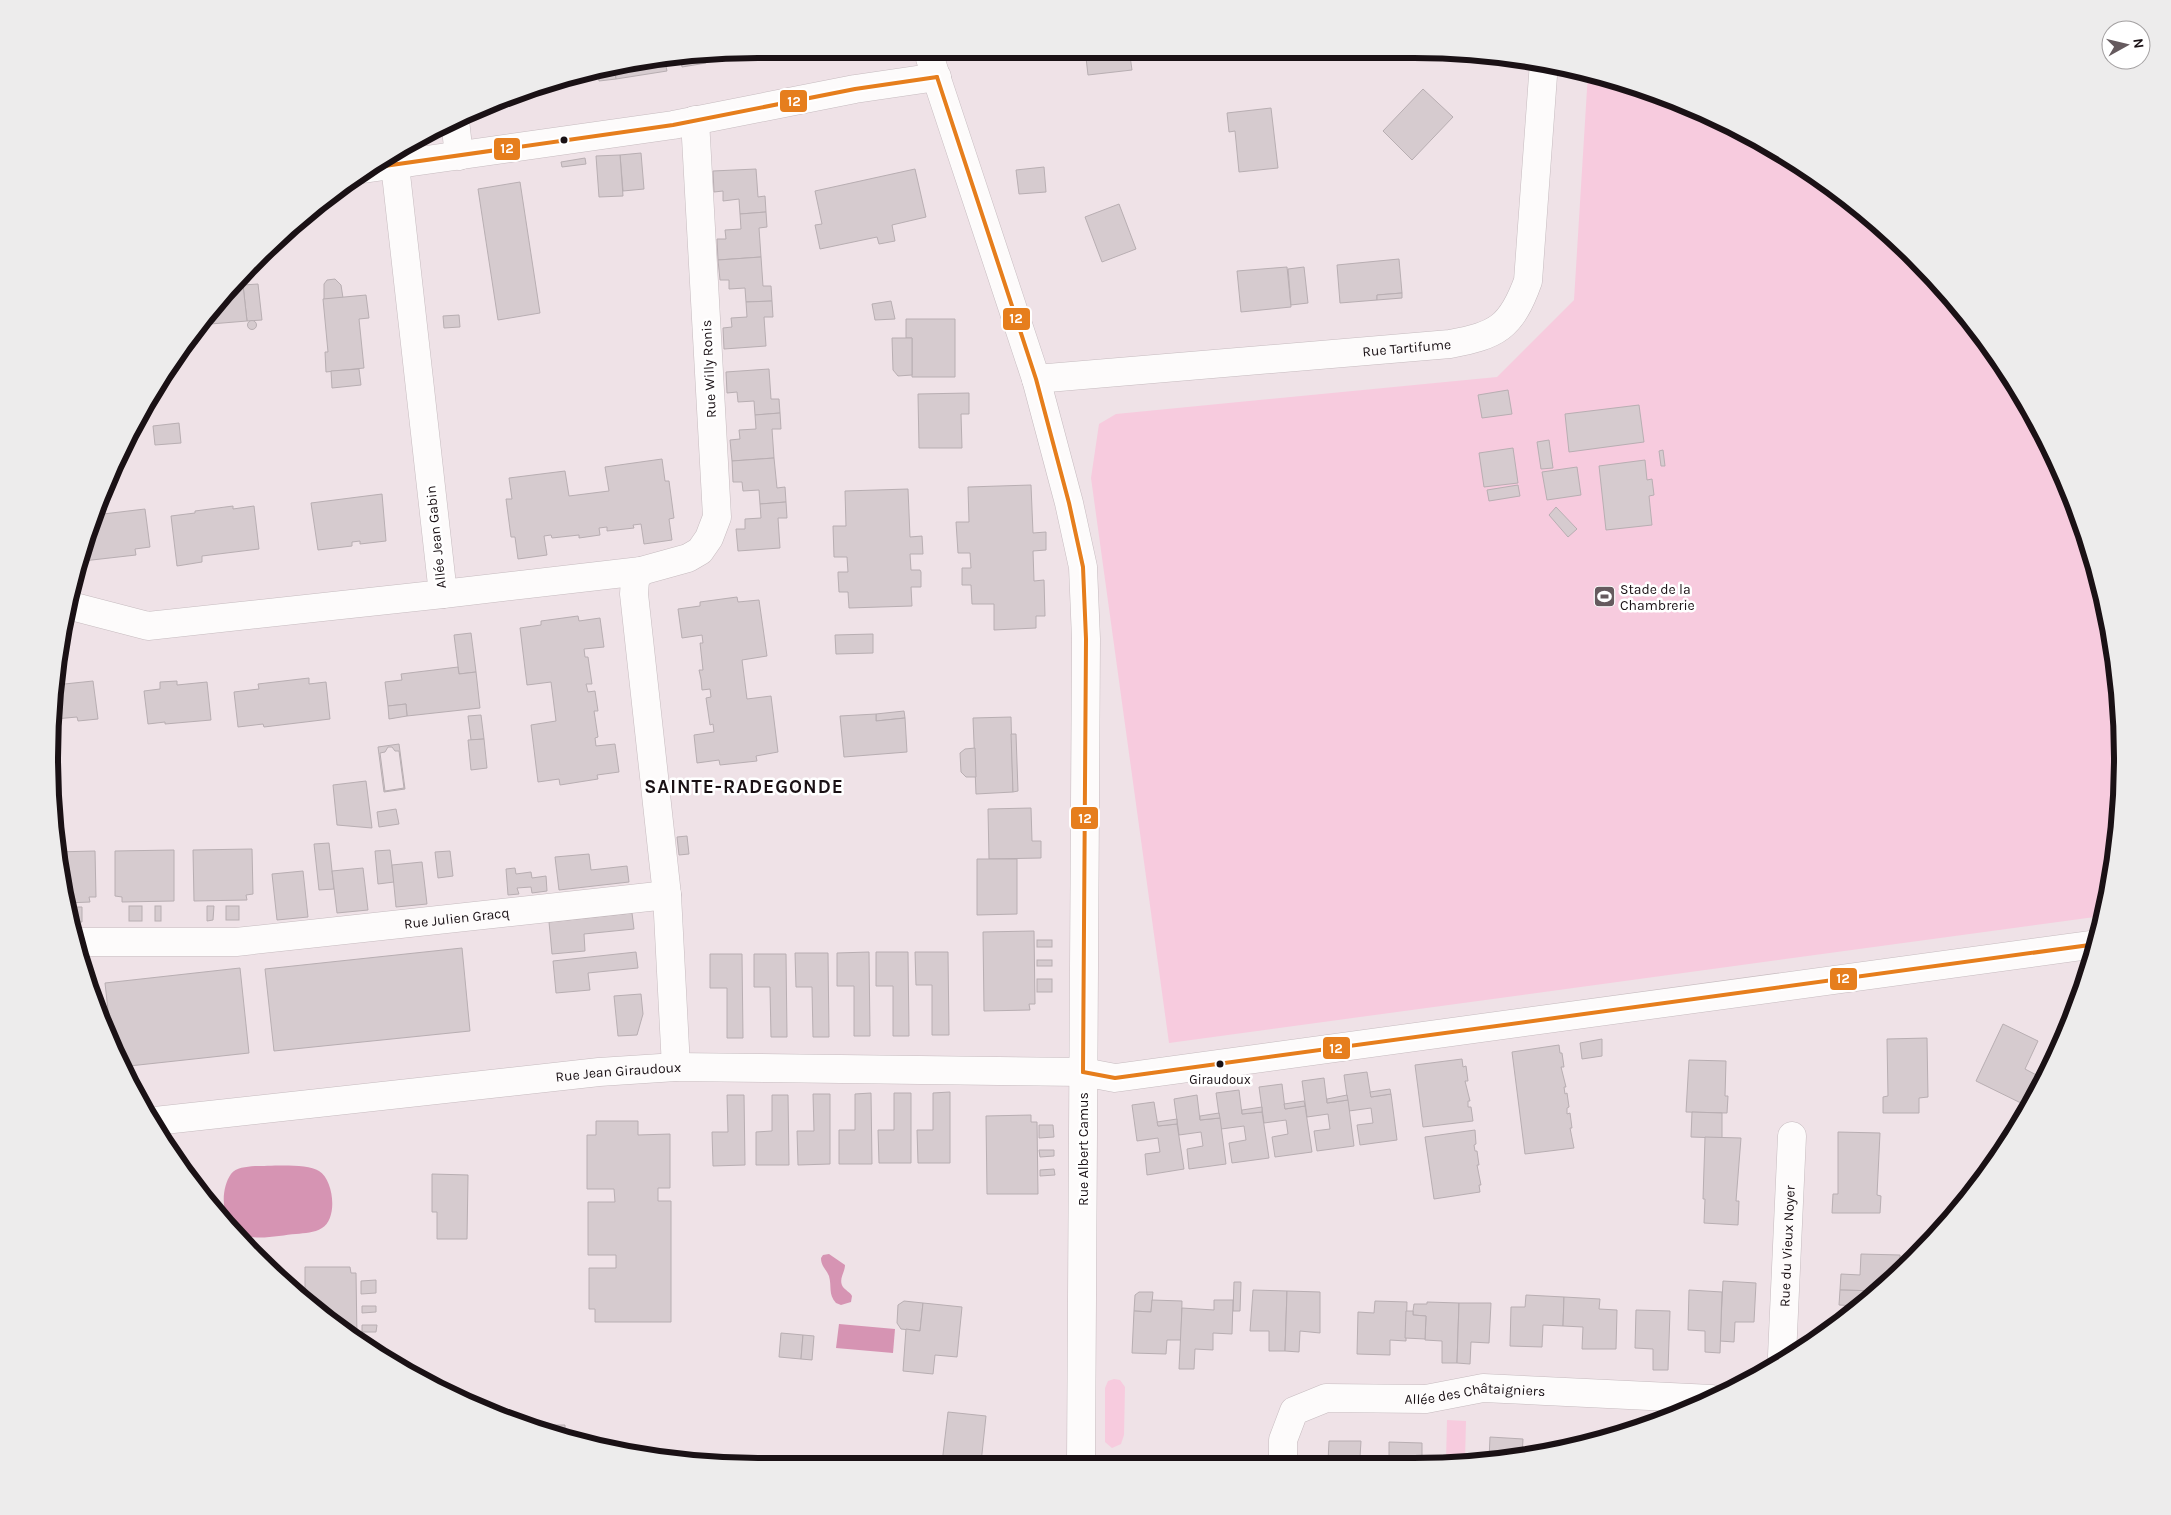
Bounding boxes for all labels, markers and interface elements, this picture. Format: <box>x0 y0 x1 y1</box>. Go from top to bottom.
north arrow <box>2101 20 2151 70</box>
text: N <box>2129 37 2147 49</box>
line badge: 12 <box>779 89 808 113</box>
text: 12 <box>787 93 801 110</box>
unlabelled marker <box>559 135 569 145</box>
line badge: 12 <box>493 137 521 161</box>
text: 12 <box>500 140 514 157</box>
line badge: 12 <box>1002 307 1031 331</box>
text: 12 <box>1009 310 1023 327</box>
street label: Rue Willy Ronis <box>698 320 720 418</box>
street label: Rue Tartifume <box>1362 335 1452 360</box>
street label: Allée Jean Gabin <box>422 485 450 589</box>
place label: Stade de la Chambrerie <box>1620 581 1695 614</box>
sports icon: Stade de la Chambrerie <box>1592 585 1616 609</box>
district label: SAINTE-RADEGONDE <box>644 776 844 798</box>
line badge: 12 <box>1070 806 1099 830</box>
text: 12 <box>1078 810 1092 827</box>
street label: Rue Julien Gracq <box>403 904 510 932</box>
line badge: 12 <box>1829 967 1858 991</box>
text: 12 <box>1836 970 1850 987</box>
line badge: 12 <box>1322 1036 1351 1060</box>
text: 12 <box>1329 1040 1343 1057</box>
street label: Rue Jean Giraudoux <box>555 1058 681 1085</box>
marker: Giraudoux <box>1215 1059 1225 1069</box>
place label: Giraudoux <box>1189 1072 1251 1087</box>
street label: Rue Albert Camus <box>1075 1092 1092 1206</box>
street label: Rue du Vieux Noyer <box>1776 1184 1798 1307</box>
street label: Allée des Châtaigniers <box>1404 1379 1546 1408</box>

